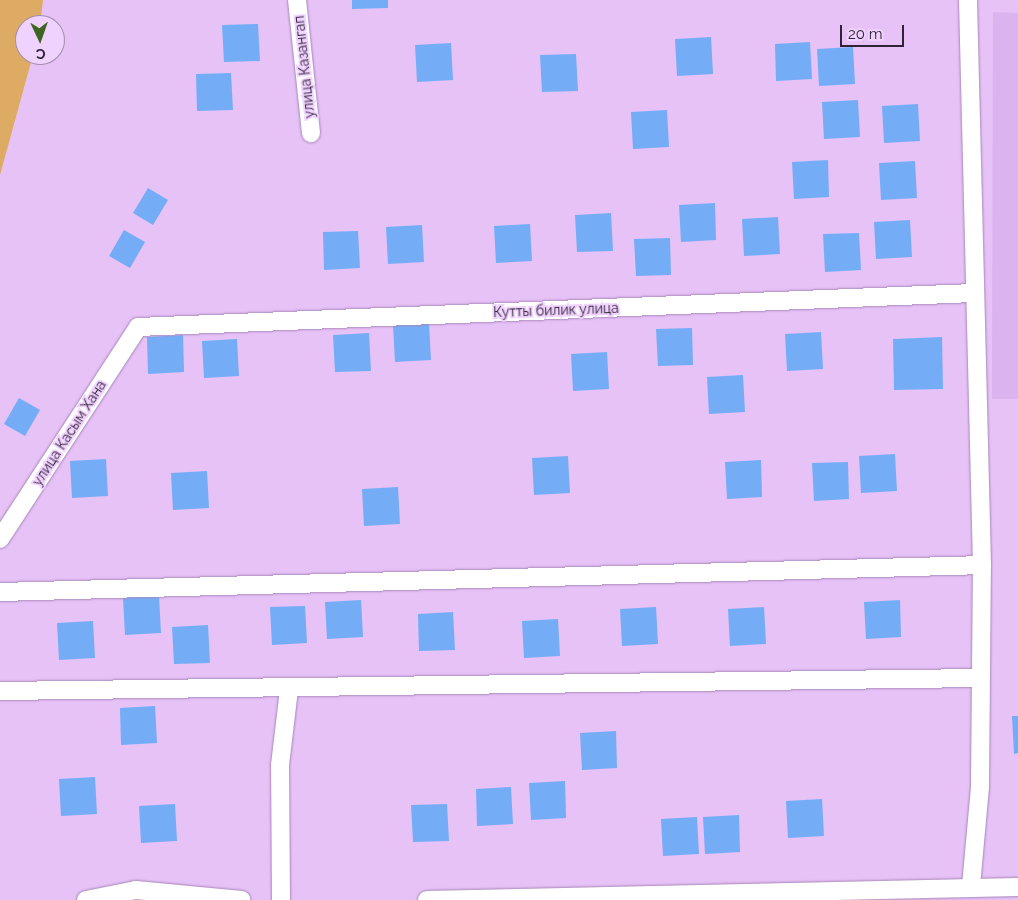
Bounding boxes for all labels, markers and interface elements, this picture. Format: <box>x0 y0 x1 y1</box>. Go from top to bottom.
north arrow <box>15 15 65 65</box>
street label: улица Казангап <box>290 15 318 119</box>
scale bar <box>843 15 907 47</box>
text: 20 m <box>848 25 883 43</box>
text: С <box>36 46 46 62</box>
street label: Кутты билик улица <box>493 299 619 321</box>
street label: улица Касым Хана <box>29 377 109 489</box>

